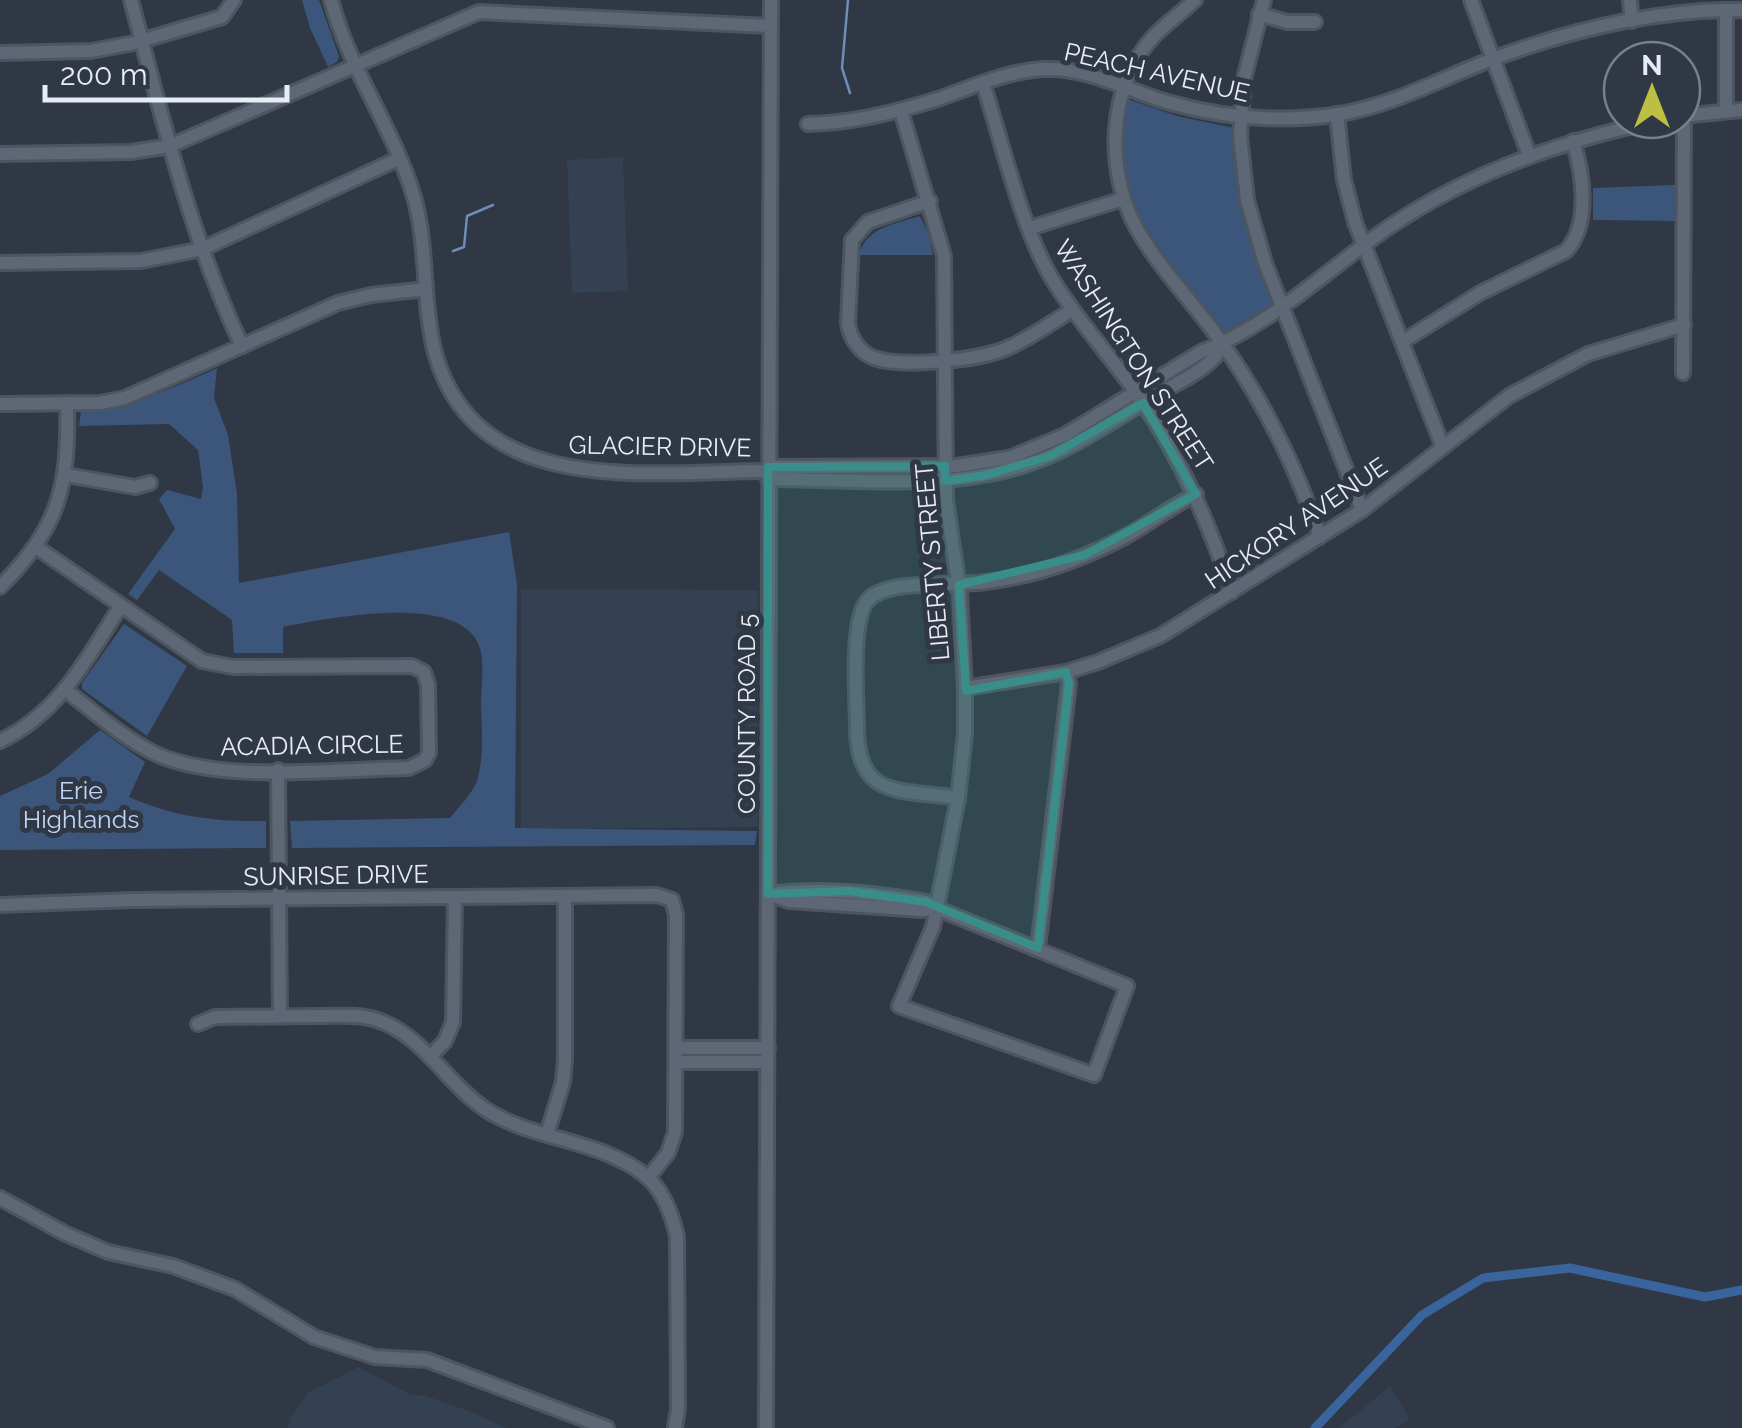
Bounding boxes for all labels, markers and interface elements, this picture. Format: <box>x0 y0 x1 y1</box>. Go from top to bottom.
street label: PEACH AVENUE <box>1061 36 1253 108</box>
scale bar <box>45 40 288 102</box>
north arrow <box>1602 40 1702 140</box>
text: N <box>1641 49 1663 82</box>
text: 200 m <box>60 57 148 92</box>
street label: WASHINGTON STREET <box>1048 234 1220 476</box>
street label: GLACIER DRIVE <box>568 429 752 463</box>
street label: HICKORY AVENUE <box>1199 451 1393 595</box>
street label: LIBERTY STREET <box>908 462 956 662</box>
street label: COUNTY ROAD 5 <box>731 614 761 814</box>
street label: ACADIA CIRCLE <box>220 728 404 762</box>
park label: Erie Highlands <box>23 775 139 834</box>
street label: SUNRISE DRIVE <box>243 858 429 892</box>

